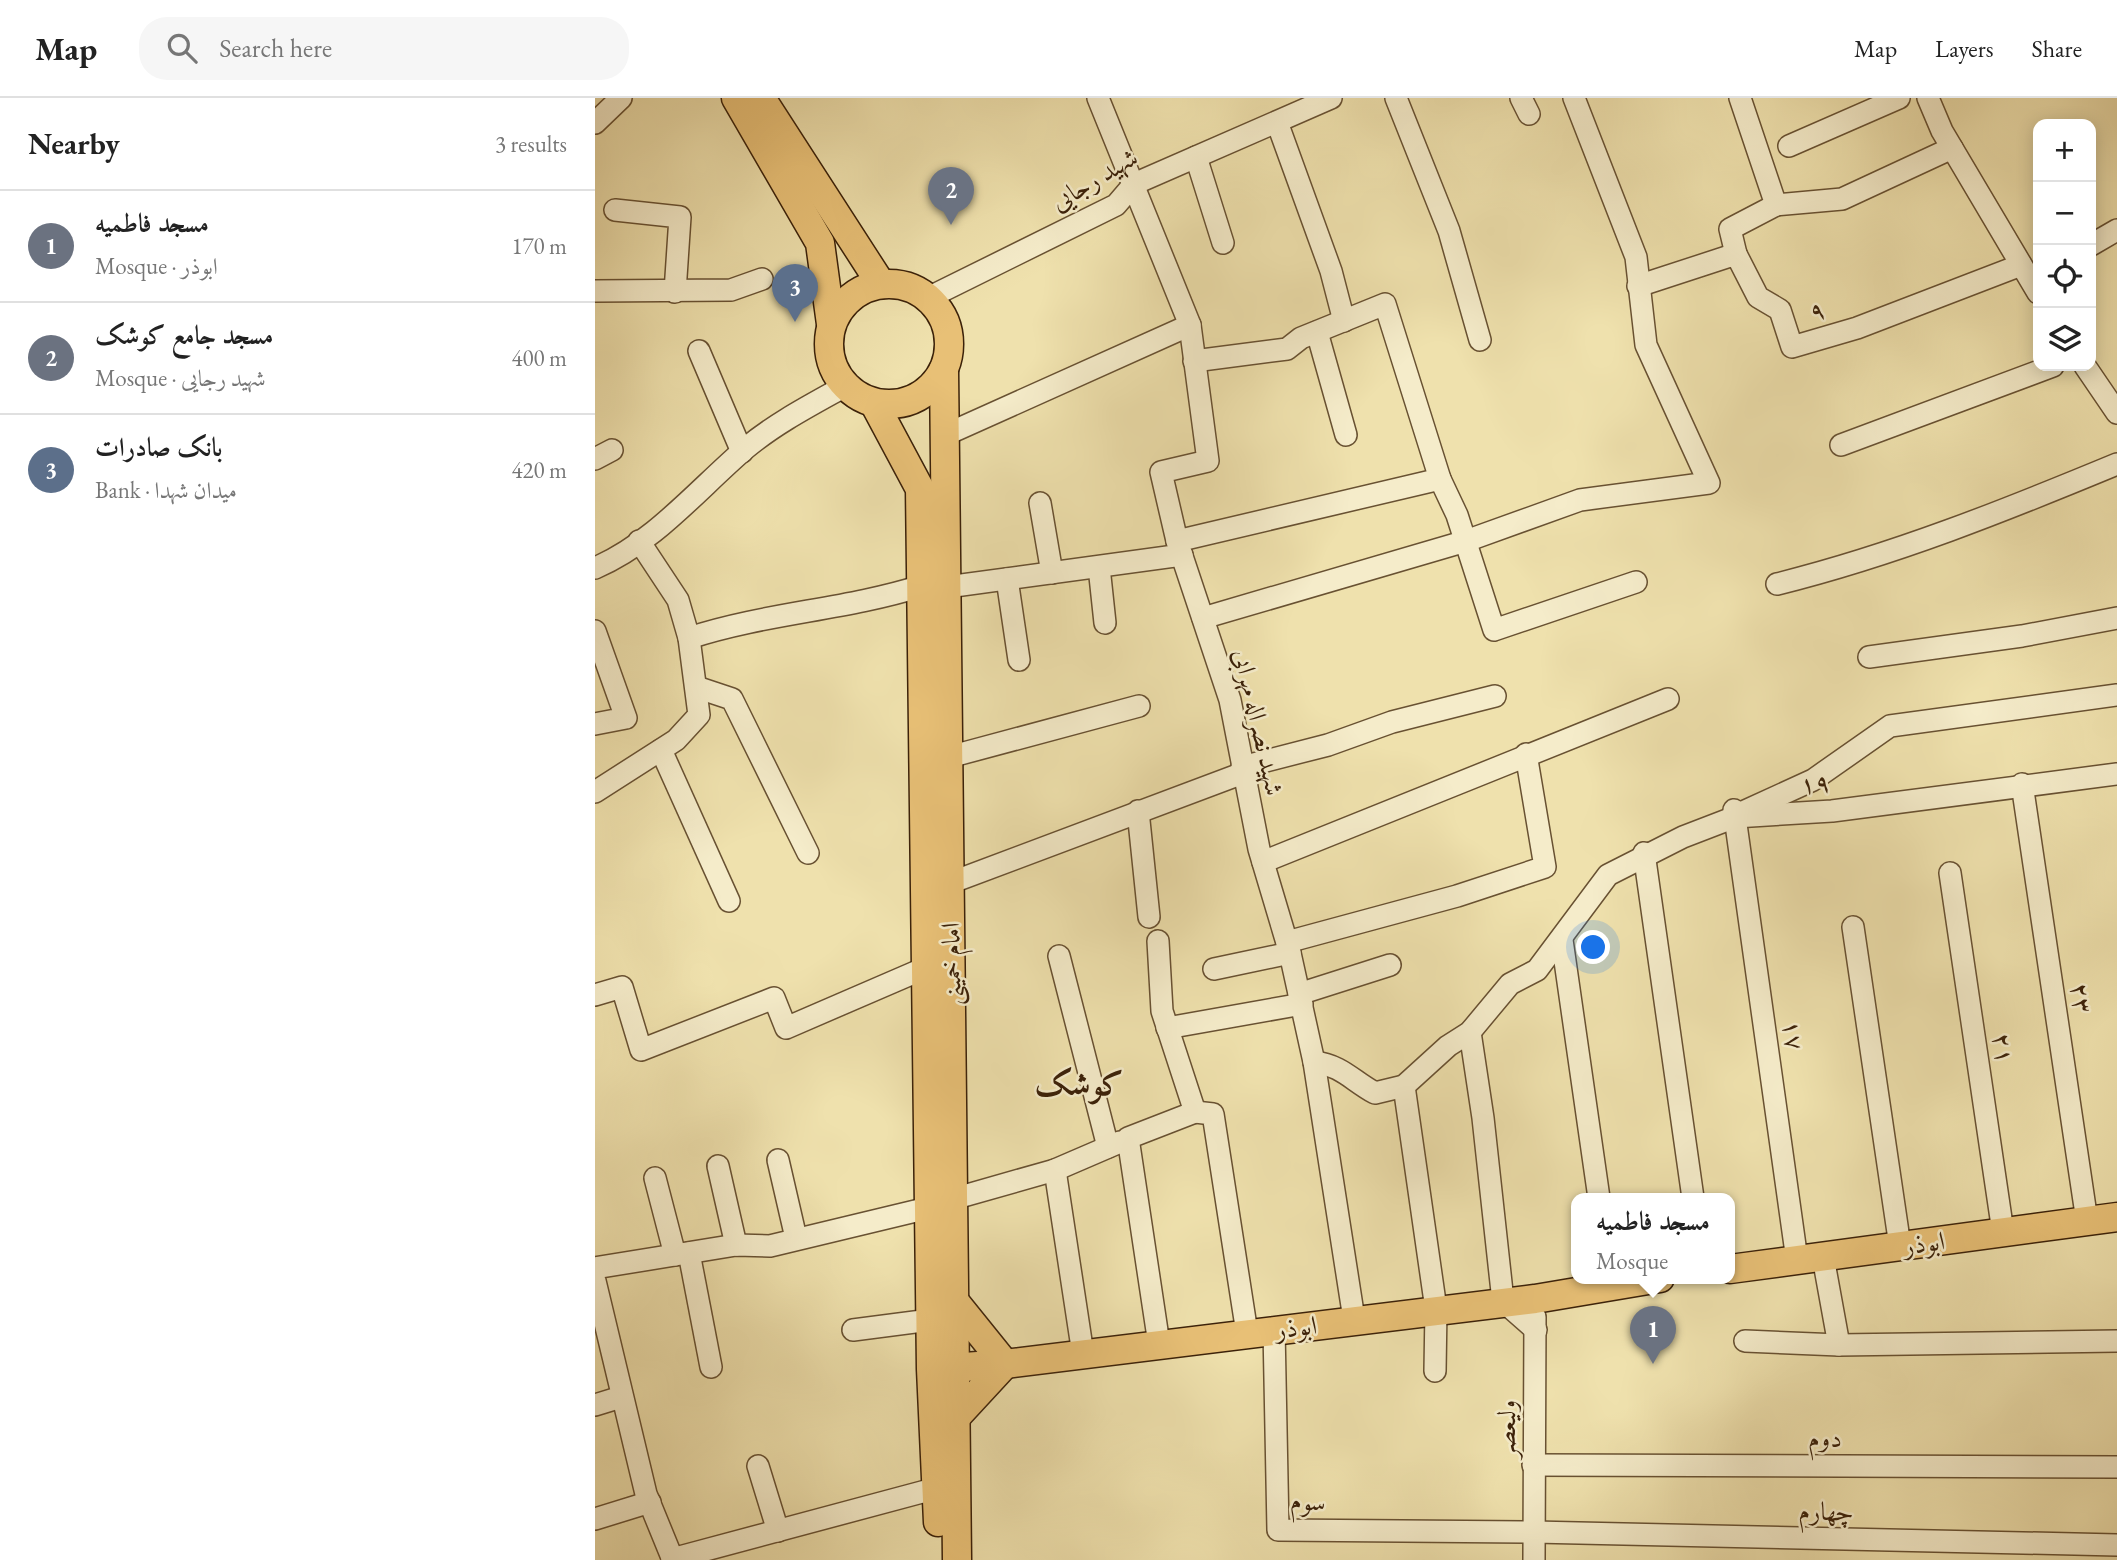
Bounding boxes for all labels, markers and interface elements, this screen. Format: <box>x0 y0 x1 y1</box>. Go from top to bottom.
search box <box>139 17 629 80</box>
text: Map <box>35 27 97 70</box>
icon: search <box>163 29 201 67</box>
text: Search here <box>219 31 332 65</box>
text: Map <box>1854 33 1897 64</box>
text: Layers <box>1935 33 1994 64</box>
text: Share <box>2032 33 2082 64</box>
map controls <box>2033 119 2096 371</box>
button: + <box>2033 119 2096 182</box>
text: Nearby <box>28 124 120 163</box>
text: 3 results <box>495 129 567 159</box>
street label: شهید رجایی <box>1044 140 1144 218</box>
pin: 2 <box>928 167 974 225</box>
button: − <box>2033 182 2096 245</box>
text: مسجد فاطمیه <box>95 206 209 240</box>
text: 1 <box>45 231 57 261</box>
text: 170 m <box>511 231 567 261</box>
button: locate <box>2033 245 2096 308</box>
text: Mosque · ابوذر <box>95 251 218 281</box>
pin: 3 <box>772 264 818 322</box>
street label: ۹ <box>1805 292 1829 328</box>
button: layers <box>2033 308 2096 371</box>
text: مسجد جامع کوشک <box>95 318 273 352</box>
text: 2 <box>45 343 57 373</box>
text: 400 m <box>511 343 567 373</box>
text: Mosque · شهید رجایی <box>95 363 266 393</box>
text: بانک صادرات <box>95 430 222 464</box>
text: 3 <box>45 455 57 485</box>
text: 420 m <box>511 455 567 485</box>
text: Bank · میدان شهدا <box>95 475 237 505</box>
street label: شهید نصراله مهرابی <box>1224 645 1292 799</box>
street label: ۱۹ <box>1798 765 1832 801</box>
street label: امام خمینی <box>933 922 975 1006</box>
your location <box>1576 930 1610 964</box>
street label: ۲۳ <box>2063 981 2101 1015</box>
street label: ۱۷ <box>1775 1018 1813 1052</box>
street label: ۲۱ <box>1985 1031 2023 1065</box>
district label: کوشک <box>1034 1062 1124 1105</box>
popup <box>1571 1193 1735 1284</box>
text: مسجد فاطمیه <box>1596 1204 1710 1238</box>
street label: ابوذر <box>1898 1223 1947 1263</box>
text: Mosque <box>1596 1246 1668 1276</box>
pin: 1 <box>1630 1306 1676 1364</box>
street label: ابوذر <box>1270 1308 1319 1347</box>
street label: ولیعصر <box>1488 1399 1524 1462</box>
street label: دوم <box>1808 1421 1842 1461</box>
street label: سوم <box>1289 1483 1327 1525</box>
street label: چهارم <box>1798 1494 1854 1534</box>

